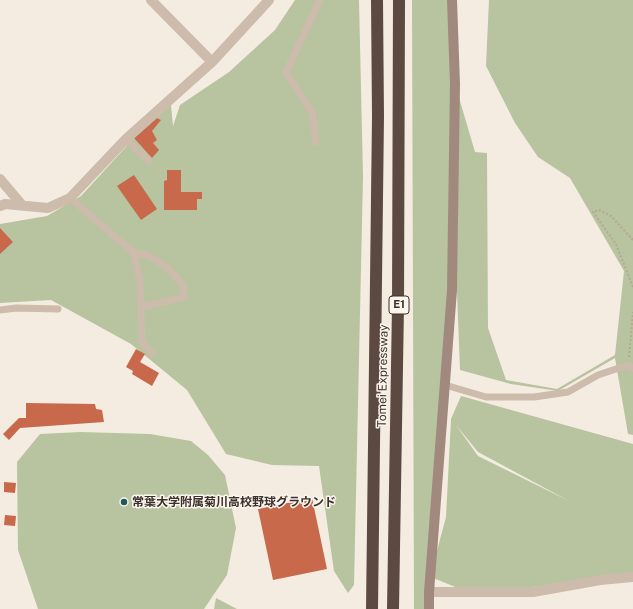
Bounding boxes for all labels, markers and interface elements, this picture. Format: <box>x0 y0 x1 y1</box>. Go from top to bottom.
road number: E1 <box>389 296 409 314</box>
street label: Tomei Expressway <box>375 324 391 428</box>
place label: 常葉大学附属菊川高校野球グラウンド <box>132 495 336 509</box>
marker: 常葉大学附属菊川高校野球グラウンド <box>119 497 129 507</box>

